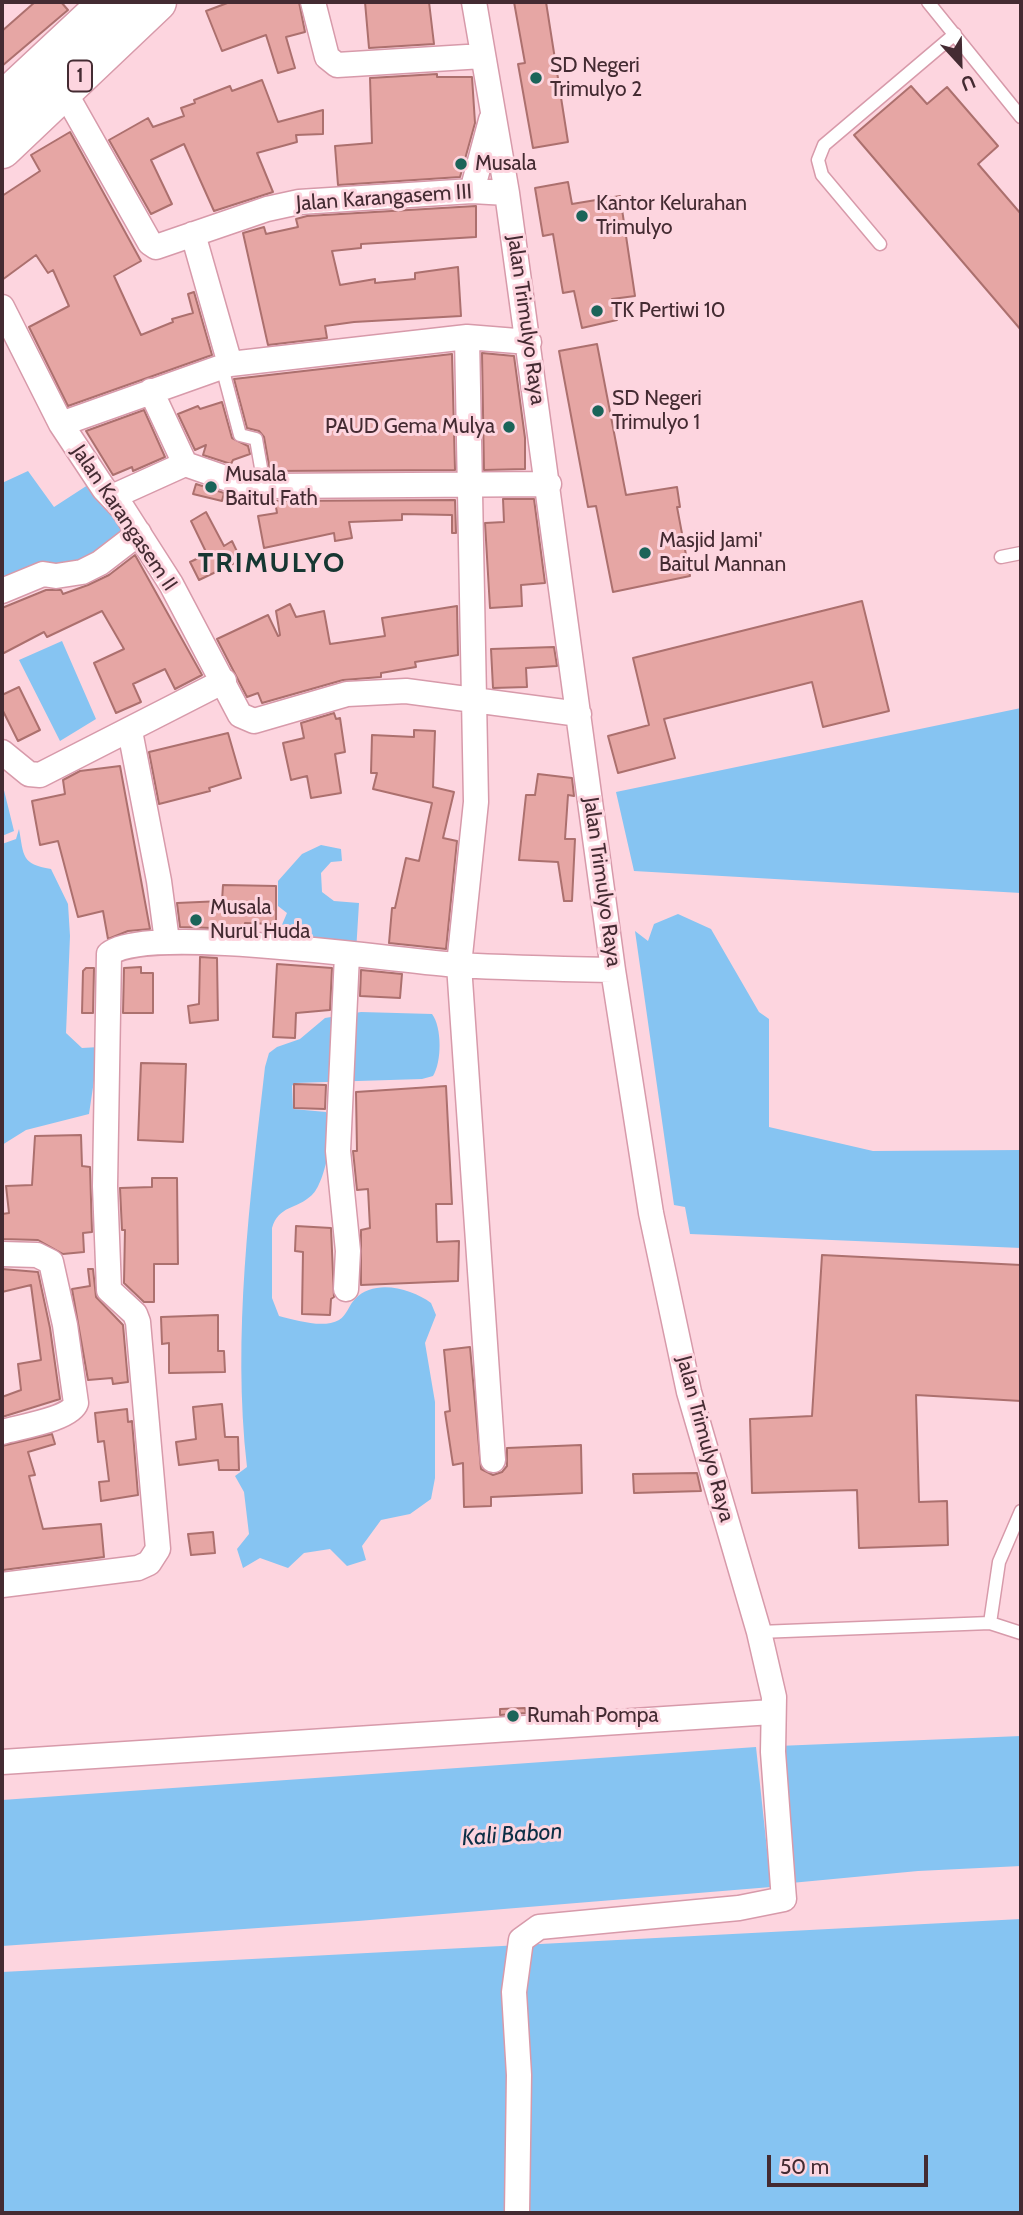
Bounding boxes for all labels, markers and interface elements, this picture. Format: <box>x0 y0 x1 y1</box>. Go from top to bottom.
north arrow <box>925 28 995 98</box>
place label: SD Negeri Trimulyo 2 <box>550 53 642 103</box>
road number: 1 <box>68 60 92 92</box>
marker: SD Negeri Trimulyo 2 <box>528 70 544 86</box>
text: U <box>957 70 979 96</box>
place label: Musala <box>475 151 537 177</box>
marker: Musala <box>453 156 469 172</box>
street label: Jalan Karangasem III <box>295 179 473 217</box>
place label: Kantor Kelurahan Trimulyo <box>596 191 747 241</box>
marker: Kantor Kelurahan Trimulyo <box>574 208 590 224</box>
street label: Jalan Trimulyo Raya <box>502 234 550 406</box>
place label: TK Pertiwi 10 <box>611 298 725 324</box>
marker: TK Pertiwi 10 <box>589 303 605 319</box>
place label: SD Negeri Trimulyo 1 <box>612 386 702 436</box>
marker: SD Negeri Trimulyo 1 <box>590 403 606 419</box>
place label: PAUD Gema Mulya <box>325 414 495 440</box>
marker: PAUD Gema Mulya <box>501 419 517 435</box>
street label: Jalan Karangasem II <box>66 440 182 596</box>
place label: Musala Baitul Fath <box>225 462 318 512</box>
marker: Musala Baitul Fath <box>203 479 219 495</box>
place label: Masjid Jami' Baitul Mannan <box>659 528 786 578</box>
marker: Masjid Jami' Baitul Mannan <box>637 545 653 561</box>
district label: TRIMULYO <box>199 547 345 581</box>
street label: Jalan Trimulyo Raya <box>578 796 626 968</box>
place label: Musala Nurul Huda <box>210 895 310 945</box>
marker: Musala Nurul Huda <box>188 912 204 928</box>
street label: Jalan Trimulyo Raya <box>671 1353 739 1525</box>
place label: Rumah Pompa <box>527 1703 659 1729</box>
marker: Rumah Pompa <box>505 1708 521 1724</box>
water label: Kali Babon <box>461 1818 563 1852</box>
scale bar <box>771 2142 932 2186</box>
text: 50 m <box>780 2154 829 2179</box>

